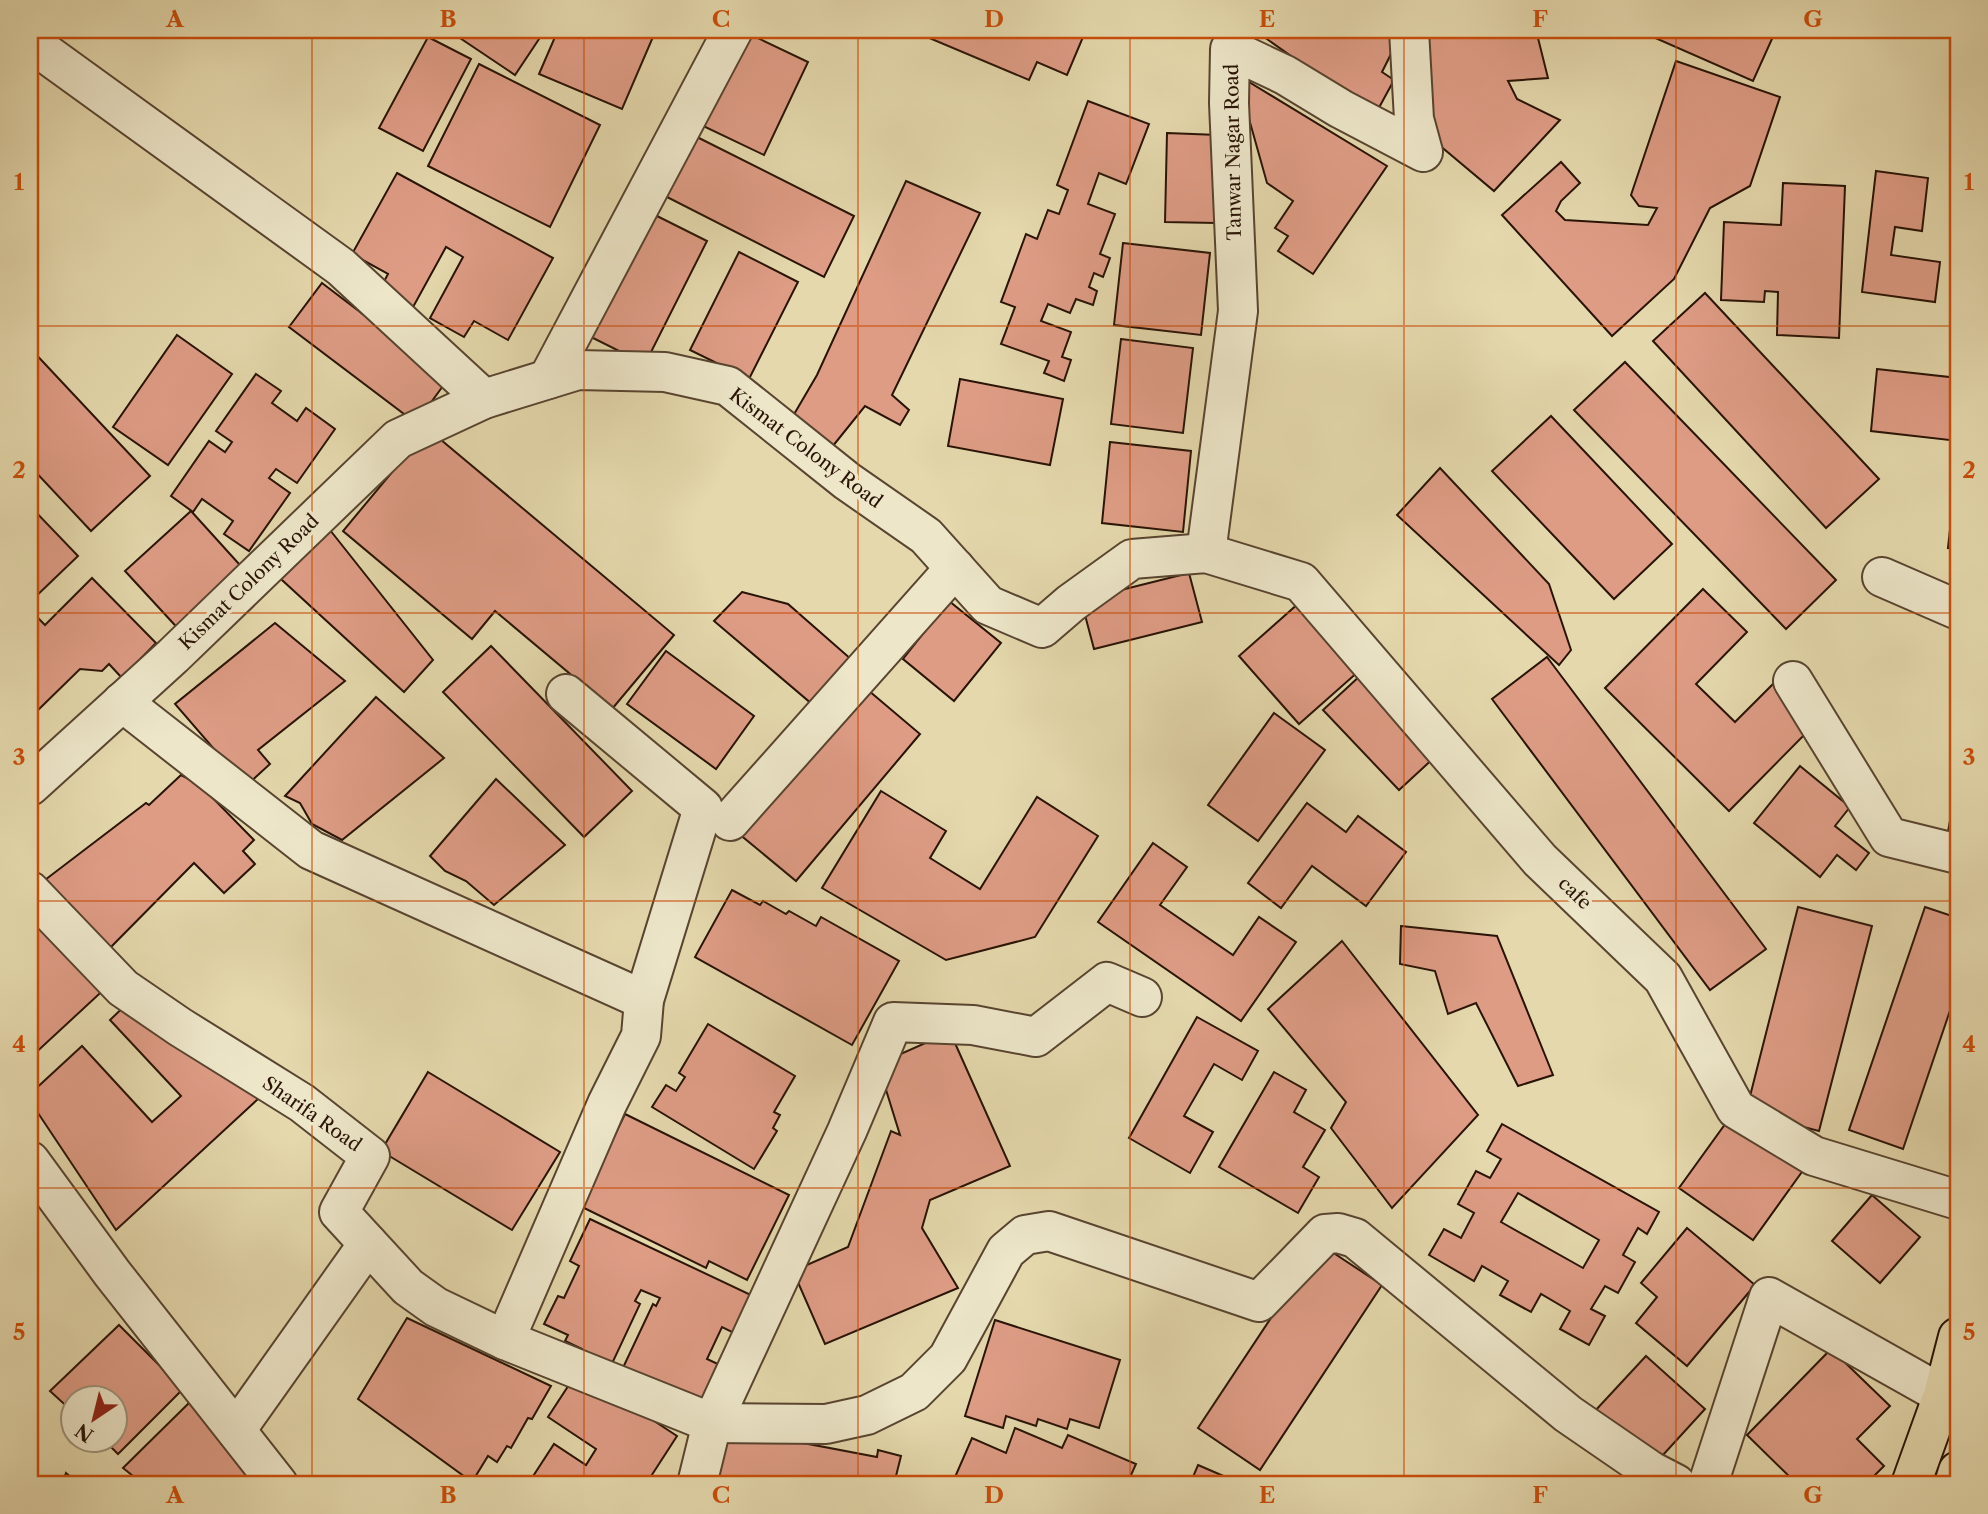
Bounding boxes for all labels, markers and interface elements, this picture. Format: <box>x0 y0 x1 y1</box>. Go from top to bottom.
text: A <box>165 5 185 33</box>
text: B <box>439 5 457 33</box>
text: C <box>712 5 730 33</box>
text: D <box>984 5 1004 33</box>
text: E <box>1259 5 1275 33</box>
text: F <box>1532 5 1548 33</box>
text: G <box>1803 5 1823 33</box>
street label: Tanwar Nagar Road <box>1220 63 1246 240</box>
text: 1 <box>14 168 25 196</box>
text: 1 <box>1964 168 1975 196</box>
street label: Kismat Colony Road <box>725 383 887 513</box>
text: 2 <box>12 456 26 484</box>
text: 2 <box>1962 456 1976 484</box>
street label: Kismat Colony Road <box>174 509 324 655</box>
text: 3 <box>13 743 26 771</box>
text: 3 <box>1963 743 1976 771</box>
street label: cafe <box>1554 872 1596 914</box>
text: 4 <box>12 1030 26 1058</box>
text: 4 <box>1962 1030 1976 1058</box>
street label: Sharifa Road <box>258 1071 366 1157</box>
text: 5 <box>13 1318 25 1346</box>
text: 5 <box>1963 1318 1975 1346</box>
north arrow <box>60 1384 130 1454</box>
text: N <box>71 1418 98 1447</box>
text: A <box>165 1481 185 1509</box>
text: B <box>439 1481 457 1509</box>
text: C <box>712 1481 730 1509</box>
text: D <box>984 1481 1004 1509</box>
text: E <box>1259 1481 1275 1509</box>
text: F <box>1532 1481 1548 1509</box>
text: G <box>1803 1481 1823 1509</box>

